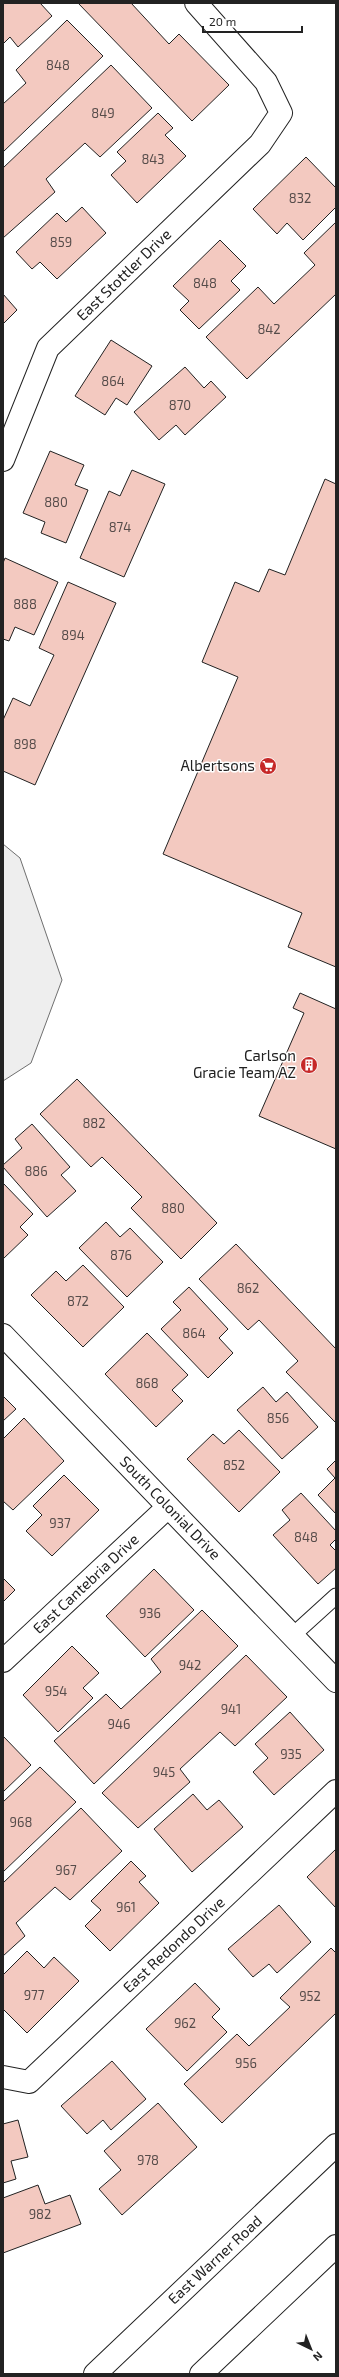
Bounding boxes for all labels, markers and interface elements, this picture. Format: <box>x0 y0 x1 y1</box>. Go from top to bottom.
scale bar <box>203 8 302 34</box>
text: 20 m <box>209 14 236 28</box>
house number: 848 <box>46 57 70 73</box>
house number: 849 <box>91 105 115 121</box>
house number: 843 <box>141 151 165 167</box>
house number: 832 <box>289 190 311 206</box>
street label: East Stottler Drive <box>72 225 174 324</box>
house number: 859 <box>50 234 72 250</box>
house number: 848 <box>193 275 217 291</box>
house number: 842 <box>257 321 281 337</box>
house number: 864 <box>101 373 125 389</box>
house number: 870 <box>169 397 191 413</box>
house number: 880 <box>44 494 68 510</box>
house number: 874 <box>109 519 131 535</box>
house number: 888 <box>13 596 37 612</box>
house number: 894 <box>61 627 85 643</box>
house number: 898 <box>13 736 37 752</box>
place label: Albertsons <box>180 756 255 774</box>
supermarket icon: Albertsons <box>258 756 278 776</box>
place label: Carlson Gracie Team AZ <box>193 1046 296 1081</box>
building icon: Carlson Gracie Team AZ <box>299 1055 319 1075</box>
house number: 882 <box>82 1115 106 1131</box>
house number: 886 <box>24 1163 48 1179</box>
house number: 880 <box>161 1200 185 1216</box>
house number: 876 <box>110 1247 132 1263</box>
house number: 862 <box>237 1280 259 1296</box>
house number: 872 <box>67 1293 89 1309</box>
house number: 864 <box>182 1325 206 1341</box>
house number: 868 <box>135 1375 159 1391</box>
house number: 856 <box>267 1410 289 1426</box>
street label: South Colonial Drive <box>117 1452 225 1563</box>
house number: 852 <box>223 1457 245 1473</box>
house number: 937 <box>49 1515 71 1531</box>
house number: 848 <box>294 1529 318 1545</box>
street label: East Cantebria Drive <box>29 1530 142 1637</box>
house number: 936 <box>139 1605 161 1621</box>
house number: 942 <box>179 1657 201 1673</box>
house number: 954 <box>45 1683 67 1699</box>
house number: 941 <box>221 1701 241 1717</box>
house number: 946 <box>108 1716 130 1732</box>
house number: 935 <box>280 1746 302 1762</box>
house number: 945 <box>153 1764 175 1780</box>
house number: 968 <box>10 1814 32 1830</box>
house number: 967 <box>55 1862 77 1878</box>
street label: East Redondo Drive <box>119 1893 228 1996</box>
house number: 961 <box>116 1899 136 1915</box>
house number: 977 <box>24 1987 45 2003</box>
house number: 952 <box>299 1988 321 2004</box>
house number: 962 <box>174 2015 196 2031</box>
house number: 956 <box>235 2055 257 2071</box>
house number: 978 <box>137 2152 159 2168</box>
house number: 982 <box>29 2206 51 2222</box>
street label: East Warner Road <box>164 2211 265 2307</box>
north arrow <box>291 2329 331 2369</box>
text: N <box>311 2349 326 2364</box>

